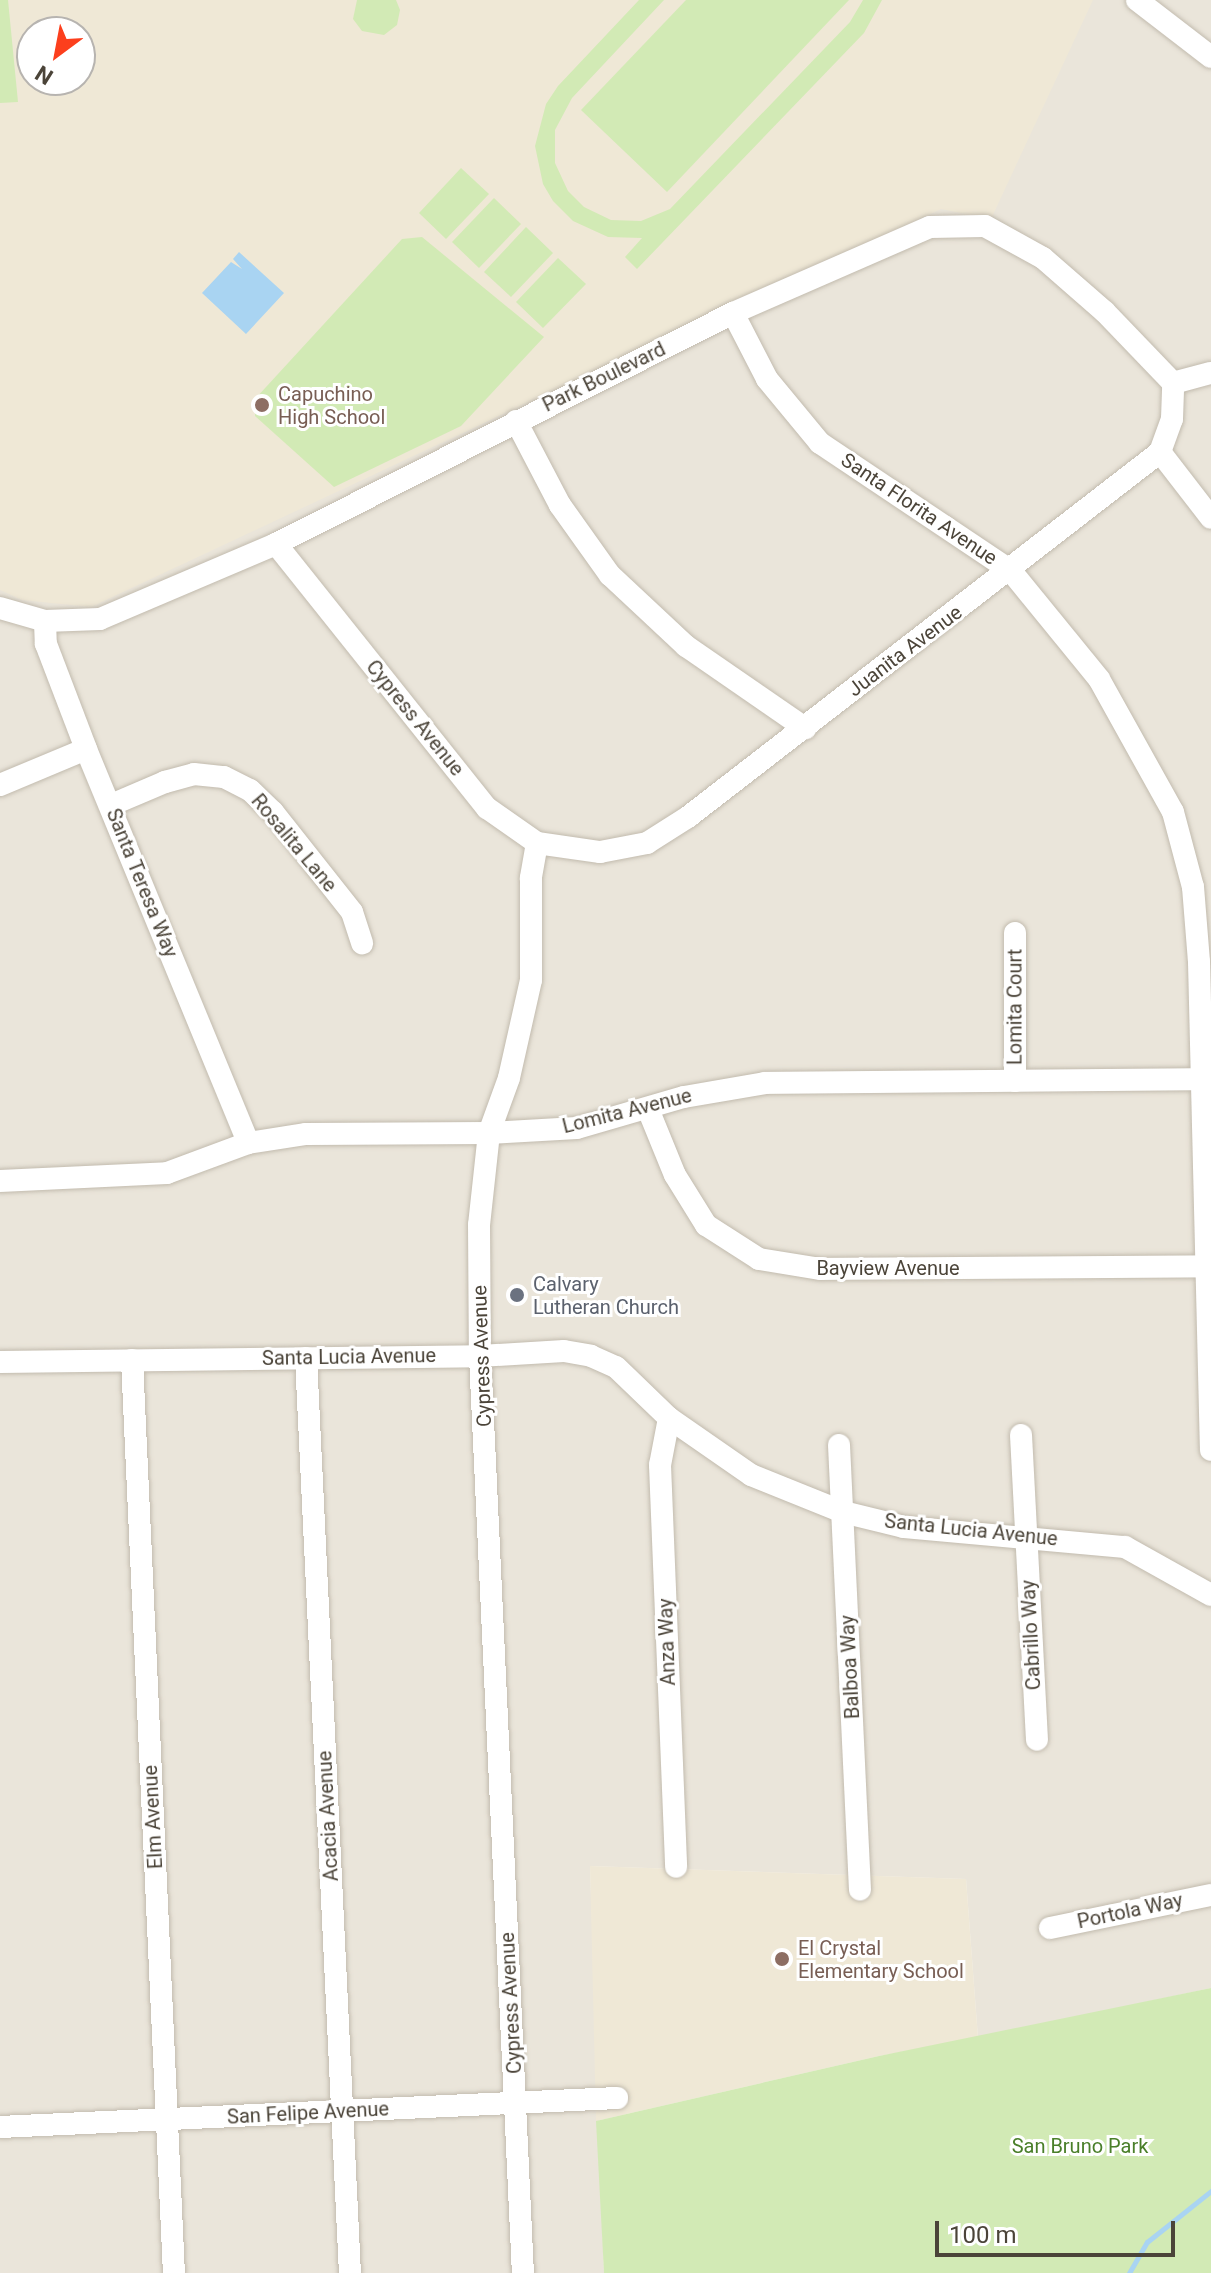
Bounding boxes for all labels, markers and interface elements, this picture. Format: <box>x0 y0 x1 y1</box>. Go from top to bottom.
north arrow <box>16 16 96 96</box>
text: N <box>31 60 57 90</box>
street label: Park Boulevard <box>539 337 669 417</box>
place label: Capuchino High School <box>278 382 385 429</box>
marker: Capuchino High School <box>253 396 271 414</box>
street label: Santa Florita Avenue <box>836 448 1002 570</box>
street label: Juanita Avenue <box>843 600 967 702</box>
street label: Cypress Avenue <box>361 655 469 781</box>
street label: Rosalita Lane <box>246 789 342 897</box>
street label: Santa Teresa Way <box>101 805 183 961</box>
street label: Lomita Court <box>1003 949 1027 1065</box>
street label: Lomita Avenue <box>560 1083 694 1139</box>
street label: Bayview Avenue <box>816 1256 960 1280</box>
place label: Calvary Lutheran Church <box>533 1272 679 1319</box>
street label: Cypress Avenue <box>468 1285 496 1427</box>
marker: Calvary Lutheran Church <box>508 1286 526 1304</box>
street label: Santa Lucia Avenue <box>262 1343 436 1371</box>
street label: Santa Lucia Avenue <box>883 1509 1059 1551</box>
street label: Cabrillo Way <box>1016 1579 1046 1691</box>
street label: Anza Way <box>653 1598 681 1686</box>
street label: Balboa Way <box>835 1614 865 1720</box>
street label: Acacia Avenue <box>313 1750 343 1882</box>
street label: Elm Avenue <box>138 1764 168 1870</box>
street label: Portola Way <box>1075 1888 1185 1934</box>
street label: Cypress Avenue <box>495 1932 527 2074</box>
place label: El Crystal Elementary School <box>798 1936 964 1983</box>
marker: El Crystal Elementary School <box>773 1950 791 1968</box>
street label: San Felipe Avenue <box>226 2097 390 2129</box>
park label: San Bruno Park <box>1012 2134 1148 2158</box>
scale bar <box>939 2205 1179 2255</box>
text: 100 m <box>949 2221 1016 2249</box>

